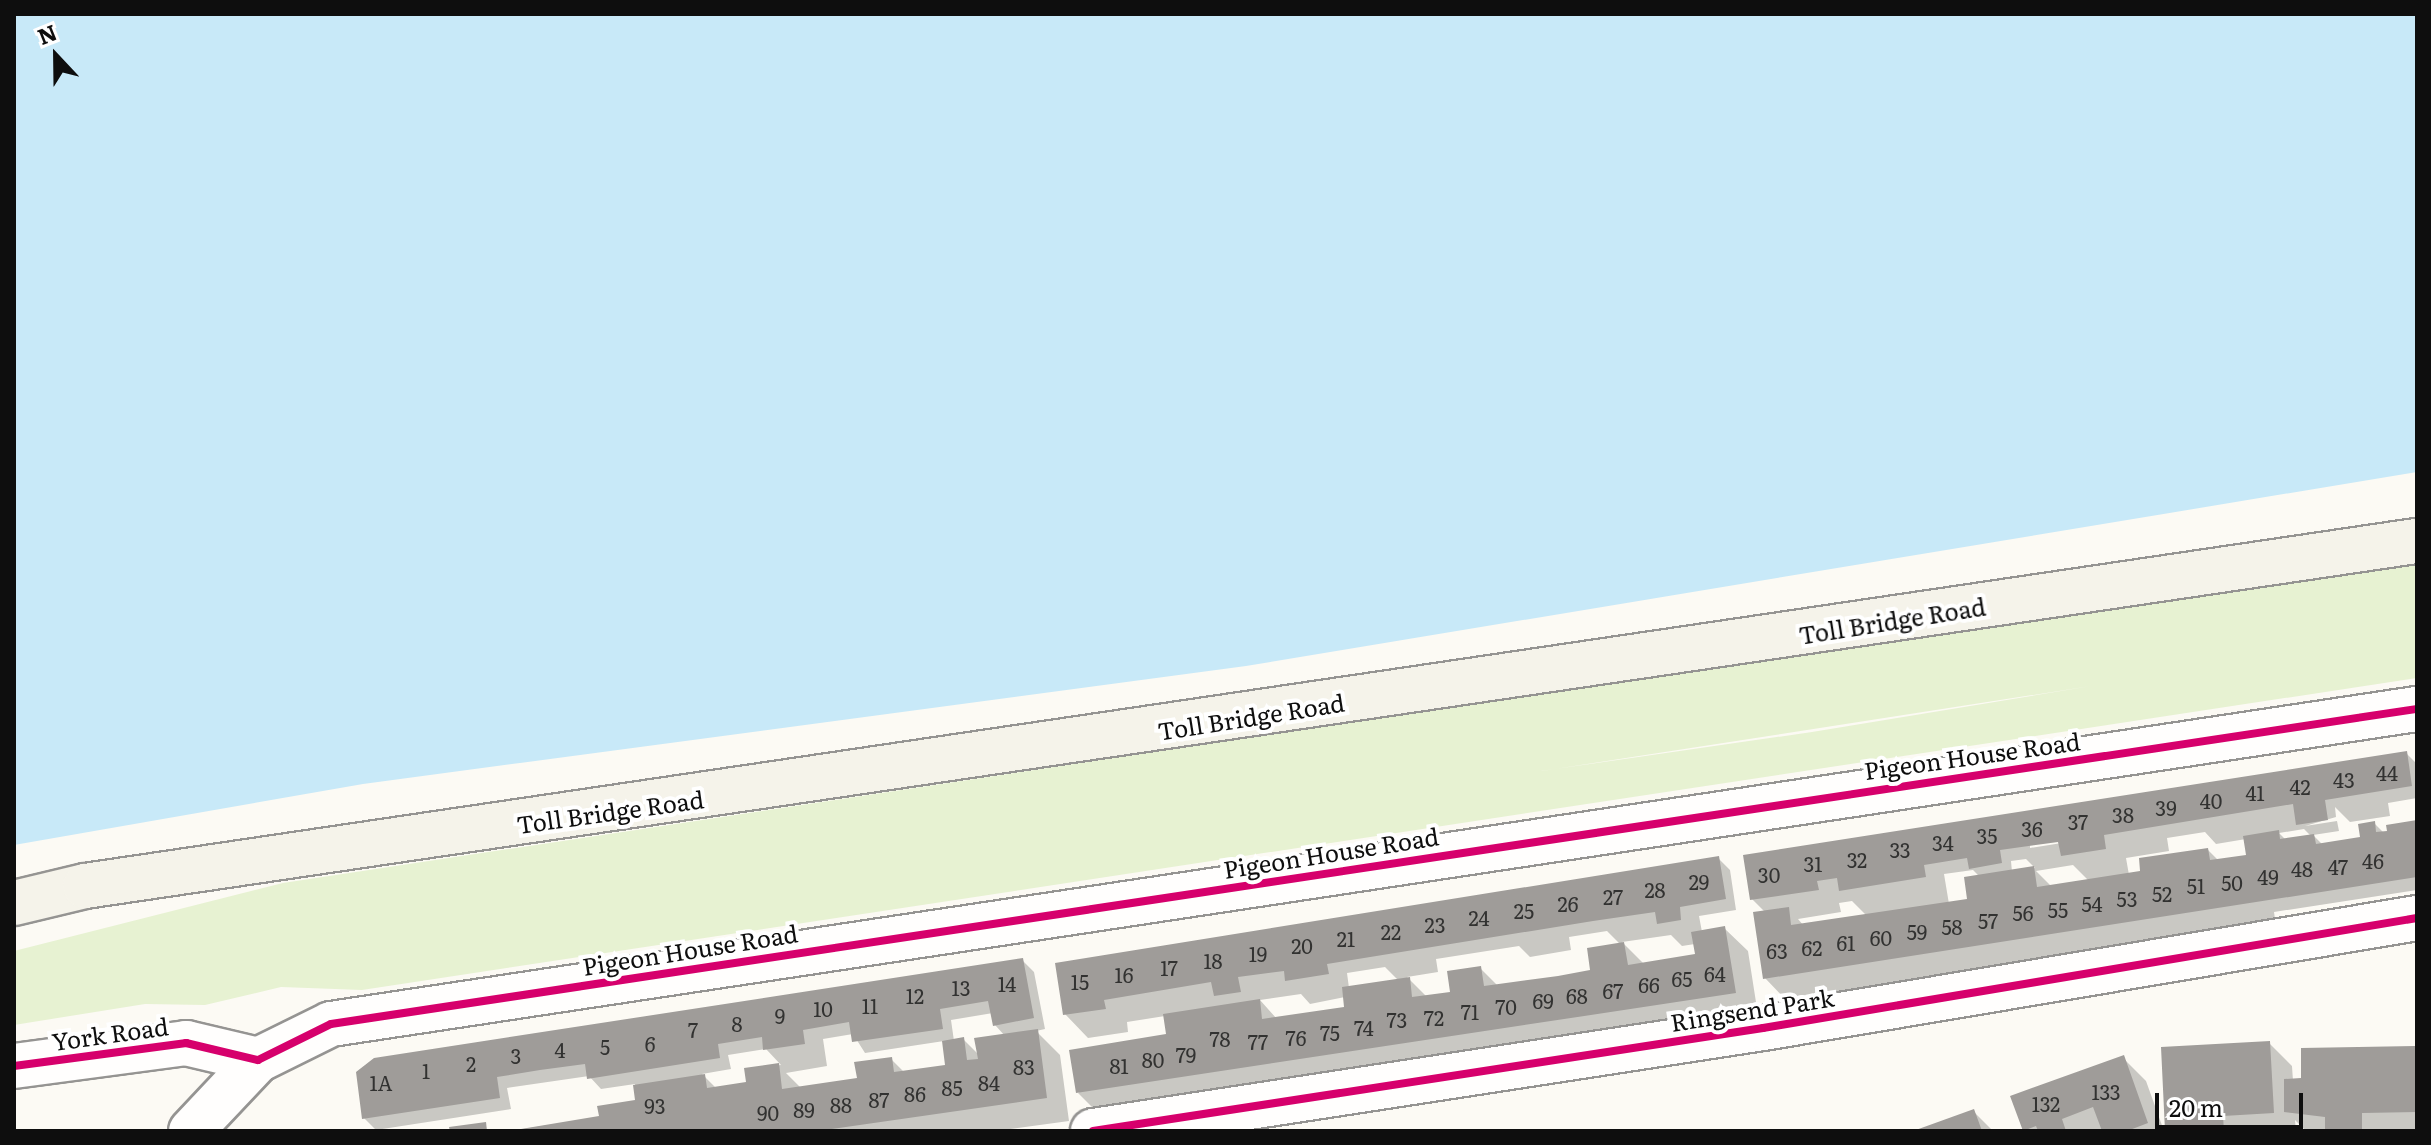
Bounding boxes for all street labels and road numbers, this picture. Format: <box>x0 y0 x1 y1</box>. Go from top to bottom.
street label: Toll Bridge Road <box>1796 591 1988 649</box>
street label: Toll Bridge Road <box>1155 687 1347 745</box>
street label: Pigeon House Road <box>1862 726 2082 784</box>
street label: Toll Bridge Road <box>514 784 706 838</box>
street label: Pigeon House Road <box>1221 821 1441 883</box>
street label: Pigeon House Road <box>580 918 800 980</box>
street label: Ringsend Park <box>1668 982 1836 1036</box>
street label: York Road <box>50 1011 170 1055</box>

